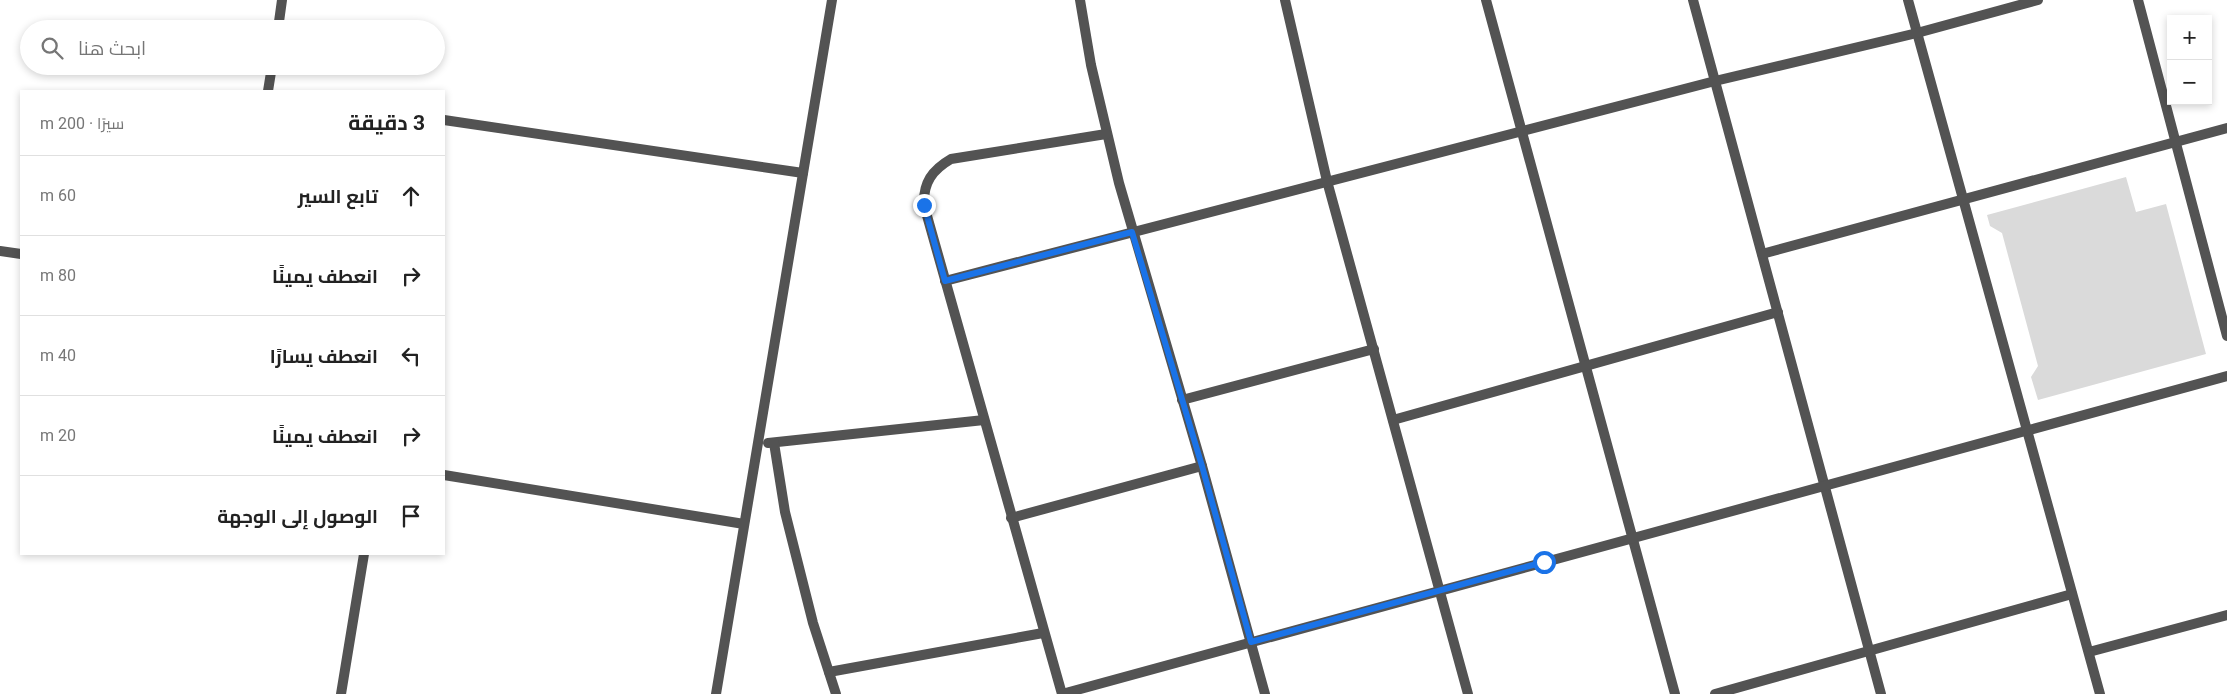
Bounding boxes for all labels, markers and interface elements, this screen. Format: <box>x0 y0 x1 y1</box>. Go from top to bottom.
map controls <box>2167 15 2212 105</box>
button: + <box>2167 15 2212 60</box>
search box <box>20 20 445 75</box>
icon: search <box>38 34 66 62</box>
text: ابحث هنا <box>78 37 146 60</box>
button: − <box>2167 60 2212 105</box>
text: 3 دقيقة <box>348 111 425 135</box>
text: سيرًا · 200 m <box>40 114 124 133</box>
icon: ahead <box>397 182 425 210</box>
text: تابع السير <box>298 185 378 208</box>
text: 60 m <box>40 186 76 205</box>
route end <box>913 194 936 217</box>
icon: right <box>397 262 425 290</box>
text: انعطف يمينًا <box>272 265 378 288</box>
text: 80 m <box>40 266 76 285</box>
icon: left <box>397 342 425 370</box>
text: انعطف يسارًا <box>270 345 378 368</box>
text: 40 m <box>40 346 76 365</box>
icon: right <box>397 422 425 450</box>
text: انعطف يمينًا <box>272 425 378 448</box>
text: 20 m <box>40 426 76 445</box>
icon: arrive <box>397 502 425 530</box>
text: الوصول إلى الوجهة <box>217 505 378 528</box>
route start <box>1533 551 1556 574</box>

